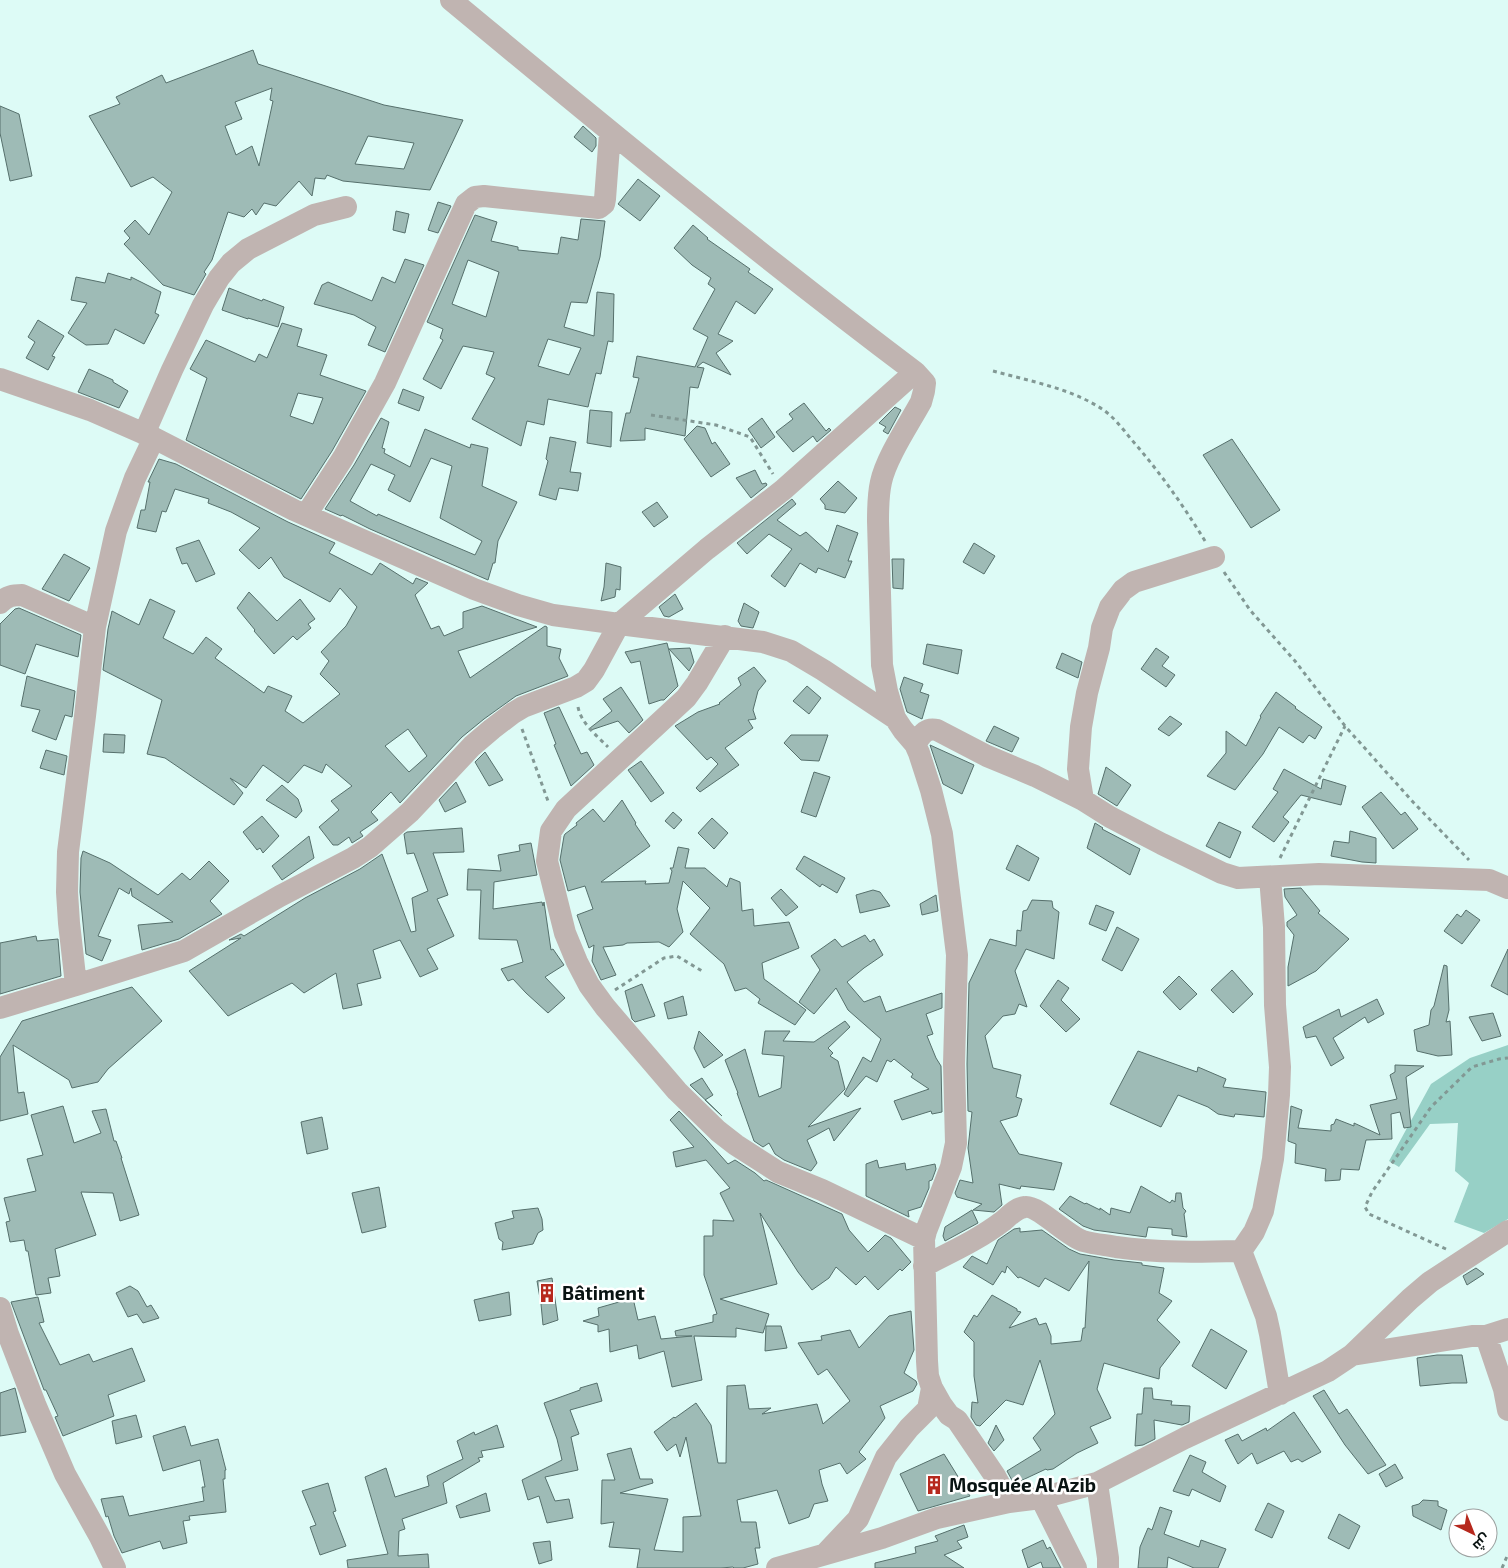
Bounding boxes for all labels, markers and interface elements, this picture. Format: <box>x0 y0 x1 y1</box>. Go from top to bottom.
place label: Bâtiment <box>562 1281 645 1304</box>
building icon: Bâtiment <box>536 1282 558 1304</box>
place label: Mosquée Al Azib <box>949 1473 1096 1496</box>
building icon: Mosquée Al Azib <box>923 1474 945 1496</box>
north arrow <box>1448 1508 1498 1558</box>
text: ش <box>1469 1530 1495 1555</box>

